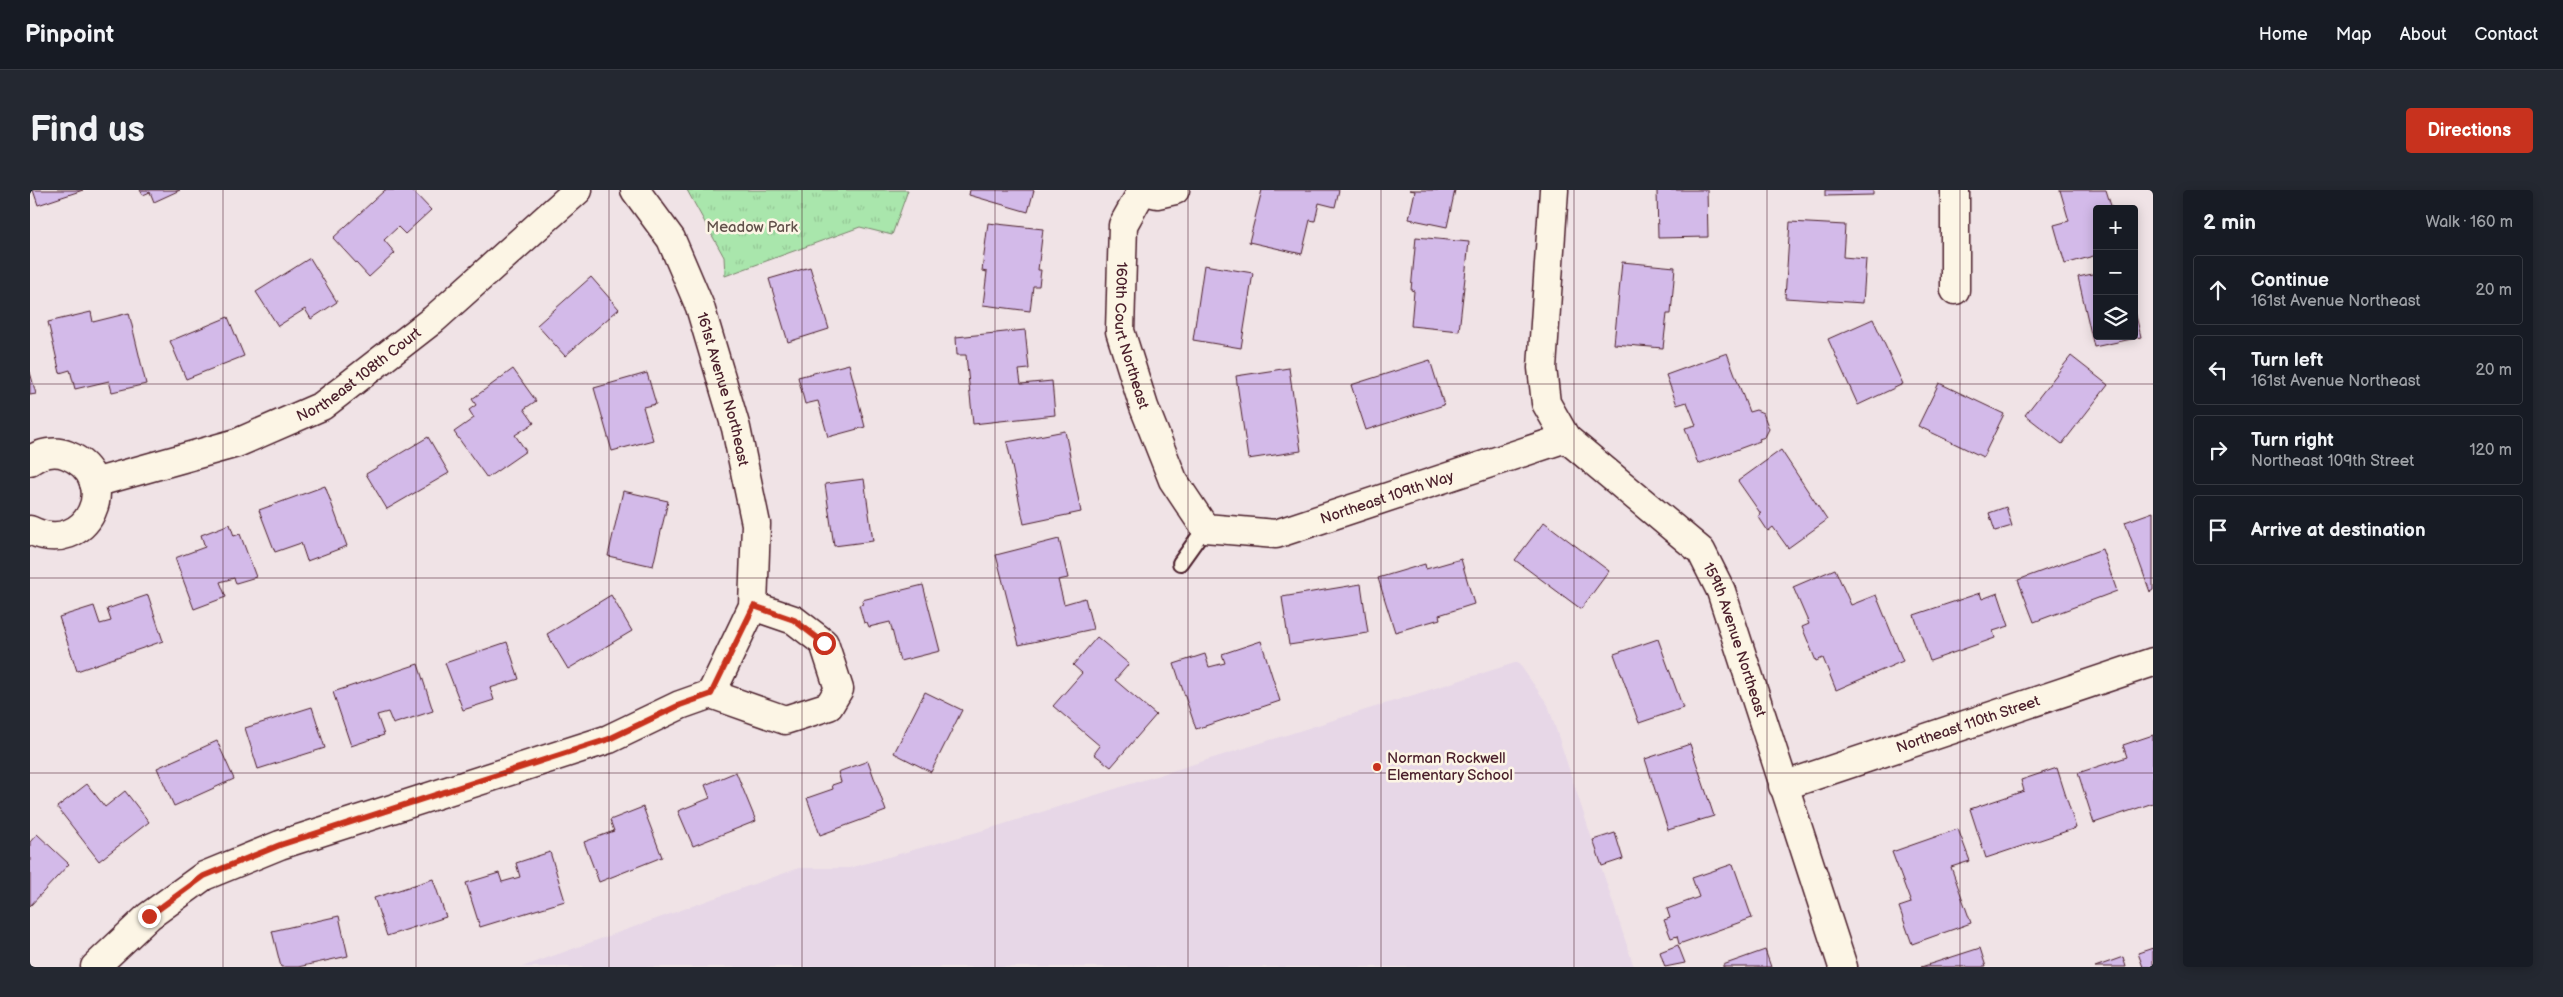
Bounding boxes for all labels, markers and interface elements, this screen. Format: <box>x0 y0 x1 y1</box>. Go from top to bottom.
text: Pinpoint <box>25 20 114 49</box>
text: Home <box>2259 24 2308 45</box>
text: Map <box>2336 24 2372 45</box>
text: About <box>2400 24 2447 45</box>
text: Contact <box>2475 24 2538 45</box>
button: Directions <box>2406 108 2533 153</box>
text: Find us <box>30 109 145 152</box>
map controls <box>2093 205 2138 340</box>
button: + <box>2093 205 2138 250</box>
text: 2 min <box>2203 210 2256 235</box>
text: Walk · 160 m <box>2425 213 2513 232</box>
park label: Meadow Park <box>706 218 798 237</box>
button: − <box>2093 250 2138 295</box>
street label: 160th Court Northeast <box>1110 262 1153 412</box>
text: Continue <box>2251 269 2329 292</box>
icon: ahead <box>2204 276 2232 304</box>
text: 20 m <box>2476 281 2512 300</box>
text: 161st Avenue Northeast <box>2251 292 2421 311</box>
button: layers <box>2093 295 2138 340</box>
street label: 161st Avenue Northeast <box>692 310 753 468</box>
street label: Northeast 108th Court <box>294 323 425 426</box>
text: Turn left <box>2251 349 2323 372</box>
icon: left <box>2204 356 2232 384</box>
text: 20 m <box>2476 361 2512 380</box>
text: 161st Avenue Northeast <box>2251 372 2421 391</box>
text: Turn right <box>2251 429 2334 452</box>
icon: right <box>2204 436 2232 464</box>
text: 120 m <box>2469 441 2512 460</box>
text: Northeast 109th Street <box>2251 452 2414 471</box>
street label: Northeast 109th Way <box>1318 467 1457 529</box>
icon: arrive <box>2204 516 2232 544</box>
text: Arrive at destination <box>2251 519 2426 542</box>
street label: 159th Avenue Northeast <box>1698 559 1770 719</box>
route start <box>813 632 836 655</box>
street label: Northeast 110th Street <box>1894 692 2043 757</box>
place label: Norman Rockwell Elementary School <box>1387 749 1513 785</box>
marker: Norman Rockwell Elementary School <box>1371 761 1383 773</box>
route end <box>138 905 161 928</box>

